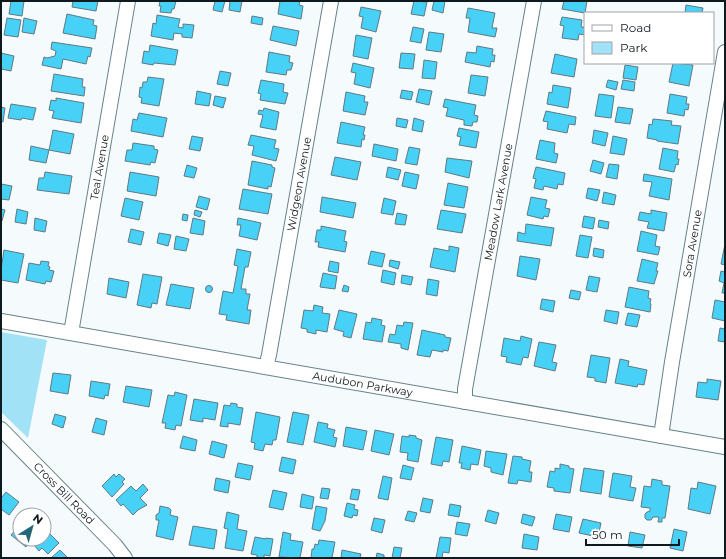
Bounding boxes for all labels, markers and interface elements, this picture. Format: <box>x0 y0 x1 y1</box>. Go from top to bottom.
legend <box>584 12 714 64</box>
text: Road <box>620 20 651 35</box>
text: Park <box>620 40 648 55</box>
street label: Teal Avenue <box>87 133 112 201</box>
street label: Widgeon Avenue <box>284 135 314 232</box>
street label: Meadow Lark Avenue <box>481 142 516 262</box>
street label: Sora Avenue <box>680 208 705 279</box>
street label: Audubon Parkway <box>311 368 414 400</box>
street label: Cross Bill Road <box>31 459 98 527</box>
north arrow <box>12 507 52 547</box>
text: N <box>30 511 46 527</box>
scale bar <box>586 521 679 547</box>
text: 50 m <box>592 527 623 542</box>

